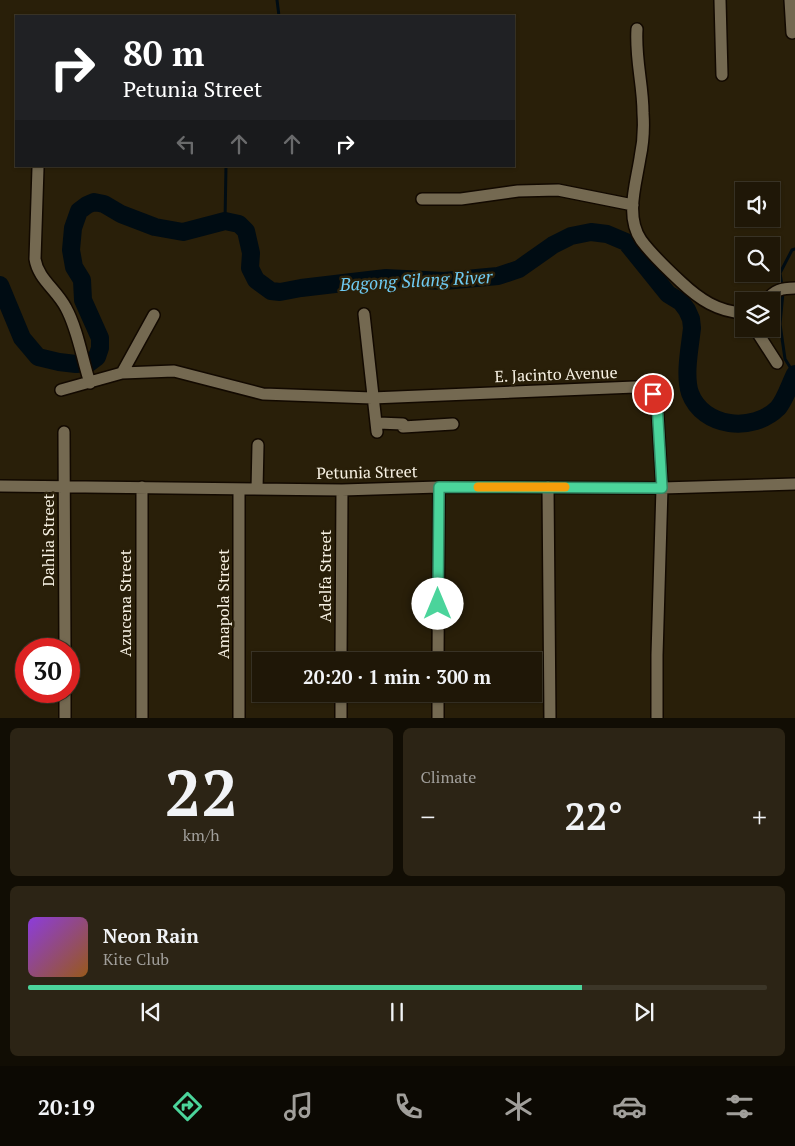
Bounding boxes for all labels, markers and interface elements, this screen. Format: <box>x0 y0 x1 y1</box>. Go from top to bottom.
text: 80 m <box>123 30 204 76</box>
icon: right <box>40 35 105 100</box>
text: Petunia Street <box>123 74 262 103</box>
icon: left <box>172 130 200 158</box>
icon: ahead <box>225 130 253 158</box>
icon: ahead <box>278 130 306 158</box>
icon: right <box>331 130 359 158</box>
map controls <box>735 182 780 337</box>
button: sound <box>735 182 780 227</box>
button: search <box>735 237 780 282</box>
water label: Bagong Silang River <box>338 264 494 296</box>
button: layers <box>735 292 780 337</box>
street label: E. Jacinto Avenue <box>494 361 618 387</box>
pin <box>632 373 674 415</box>
icon: arrive <box>639 380 667 408</box>
street label: Petunia Street <box>316 460 418 484</box>
street label: Dahlia Street <box>37 493 59 587</box>
street label: Adelfa Street <box>314 530 336 622</box>
street label: Azucena Street <box>114 549 136 657</box>
street label: Amapola Street <box>212 549 234 659</box>
position arrow <box>411 577 463 629</box>
speed limit sign: 30 <box>15 638 80 703</box>
text: 20:20 · 1 min · 300 m <box>303 664 491 689</box>
text: 22 <box>165 748 238 835</box>
text: Climate <box>421 766 476 788</box>
text: 22° <box>564 791 623 841</box>
text: − <box>421 798 435 835</box>
text: + <box>752 798 767 835</box>
text: km/h <box>183 824 220 846</box>
text: Neon Rain <box>103 923 199 948</box>
text: Kite Club <box>103 948 169 970</box>
icon: previous <box>137 998 165 1026</box>
icon: pause <box>383 998 411 1026</box>
icon: next <box>630 998 658 1026</box>
icon: directions <box>170 1089 205 1124</box>
icon: music <box>281 1089 316 1124</box>
icon: phone <box>391 1089 426 1124</box>
icon: climate <box>501 1089 536 1124</box>
icon: car <box>612 1089 647 1124</box>
icon: filters <box>722 1089 757 1124</box>
text: 20:19 <box>38 1092 95 1121</box>

